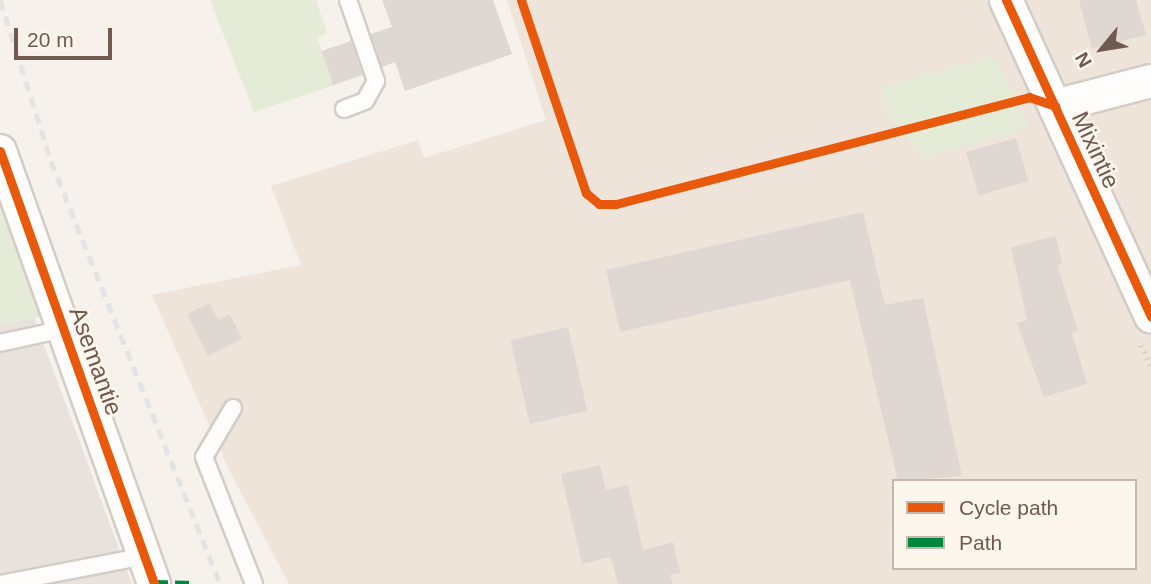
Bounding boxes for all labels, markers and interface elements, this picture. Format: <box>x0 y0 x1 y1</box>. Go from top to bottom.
scale bar <box>18 14 116 58</box>
north arrow <box>1067 14 1137 84</box>
text: 20 m <box>27 28 74 51</box>
text: N <box>1071 49 1096 71</box>
street label: Mixintie <box>1066 107 1126 193</box>
street label: Asemantie <box>63 303 129 419</box>
legend <box>892 479 1137 570</box>
text: Cycle path <box>959 496 1058 519</box>
text: Path <box>959 531 1002 554</box>

